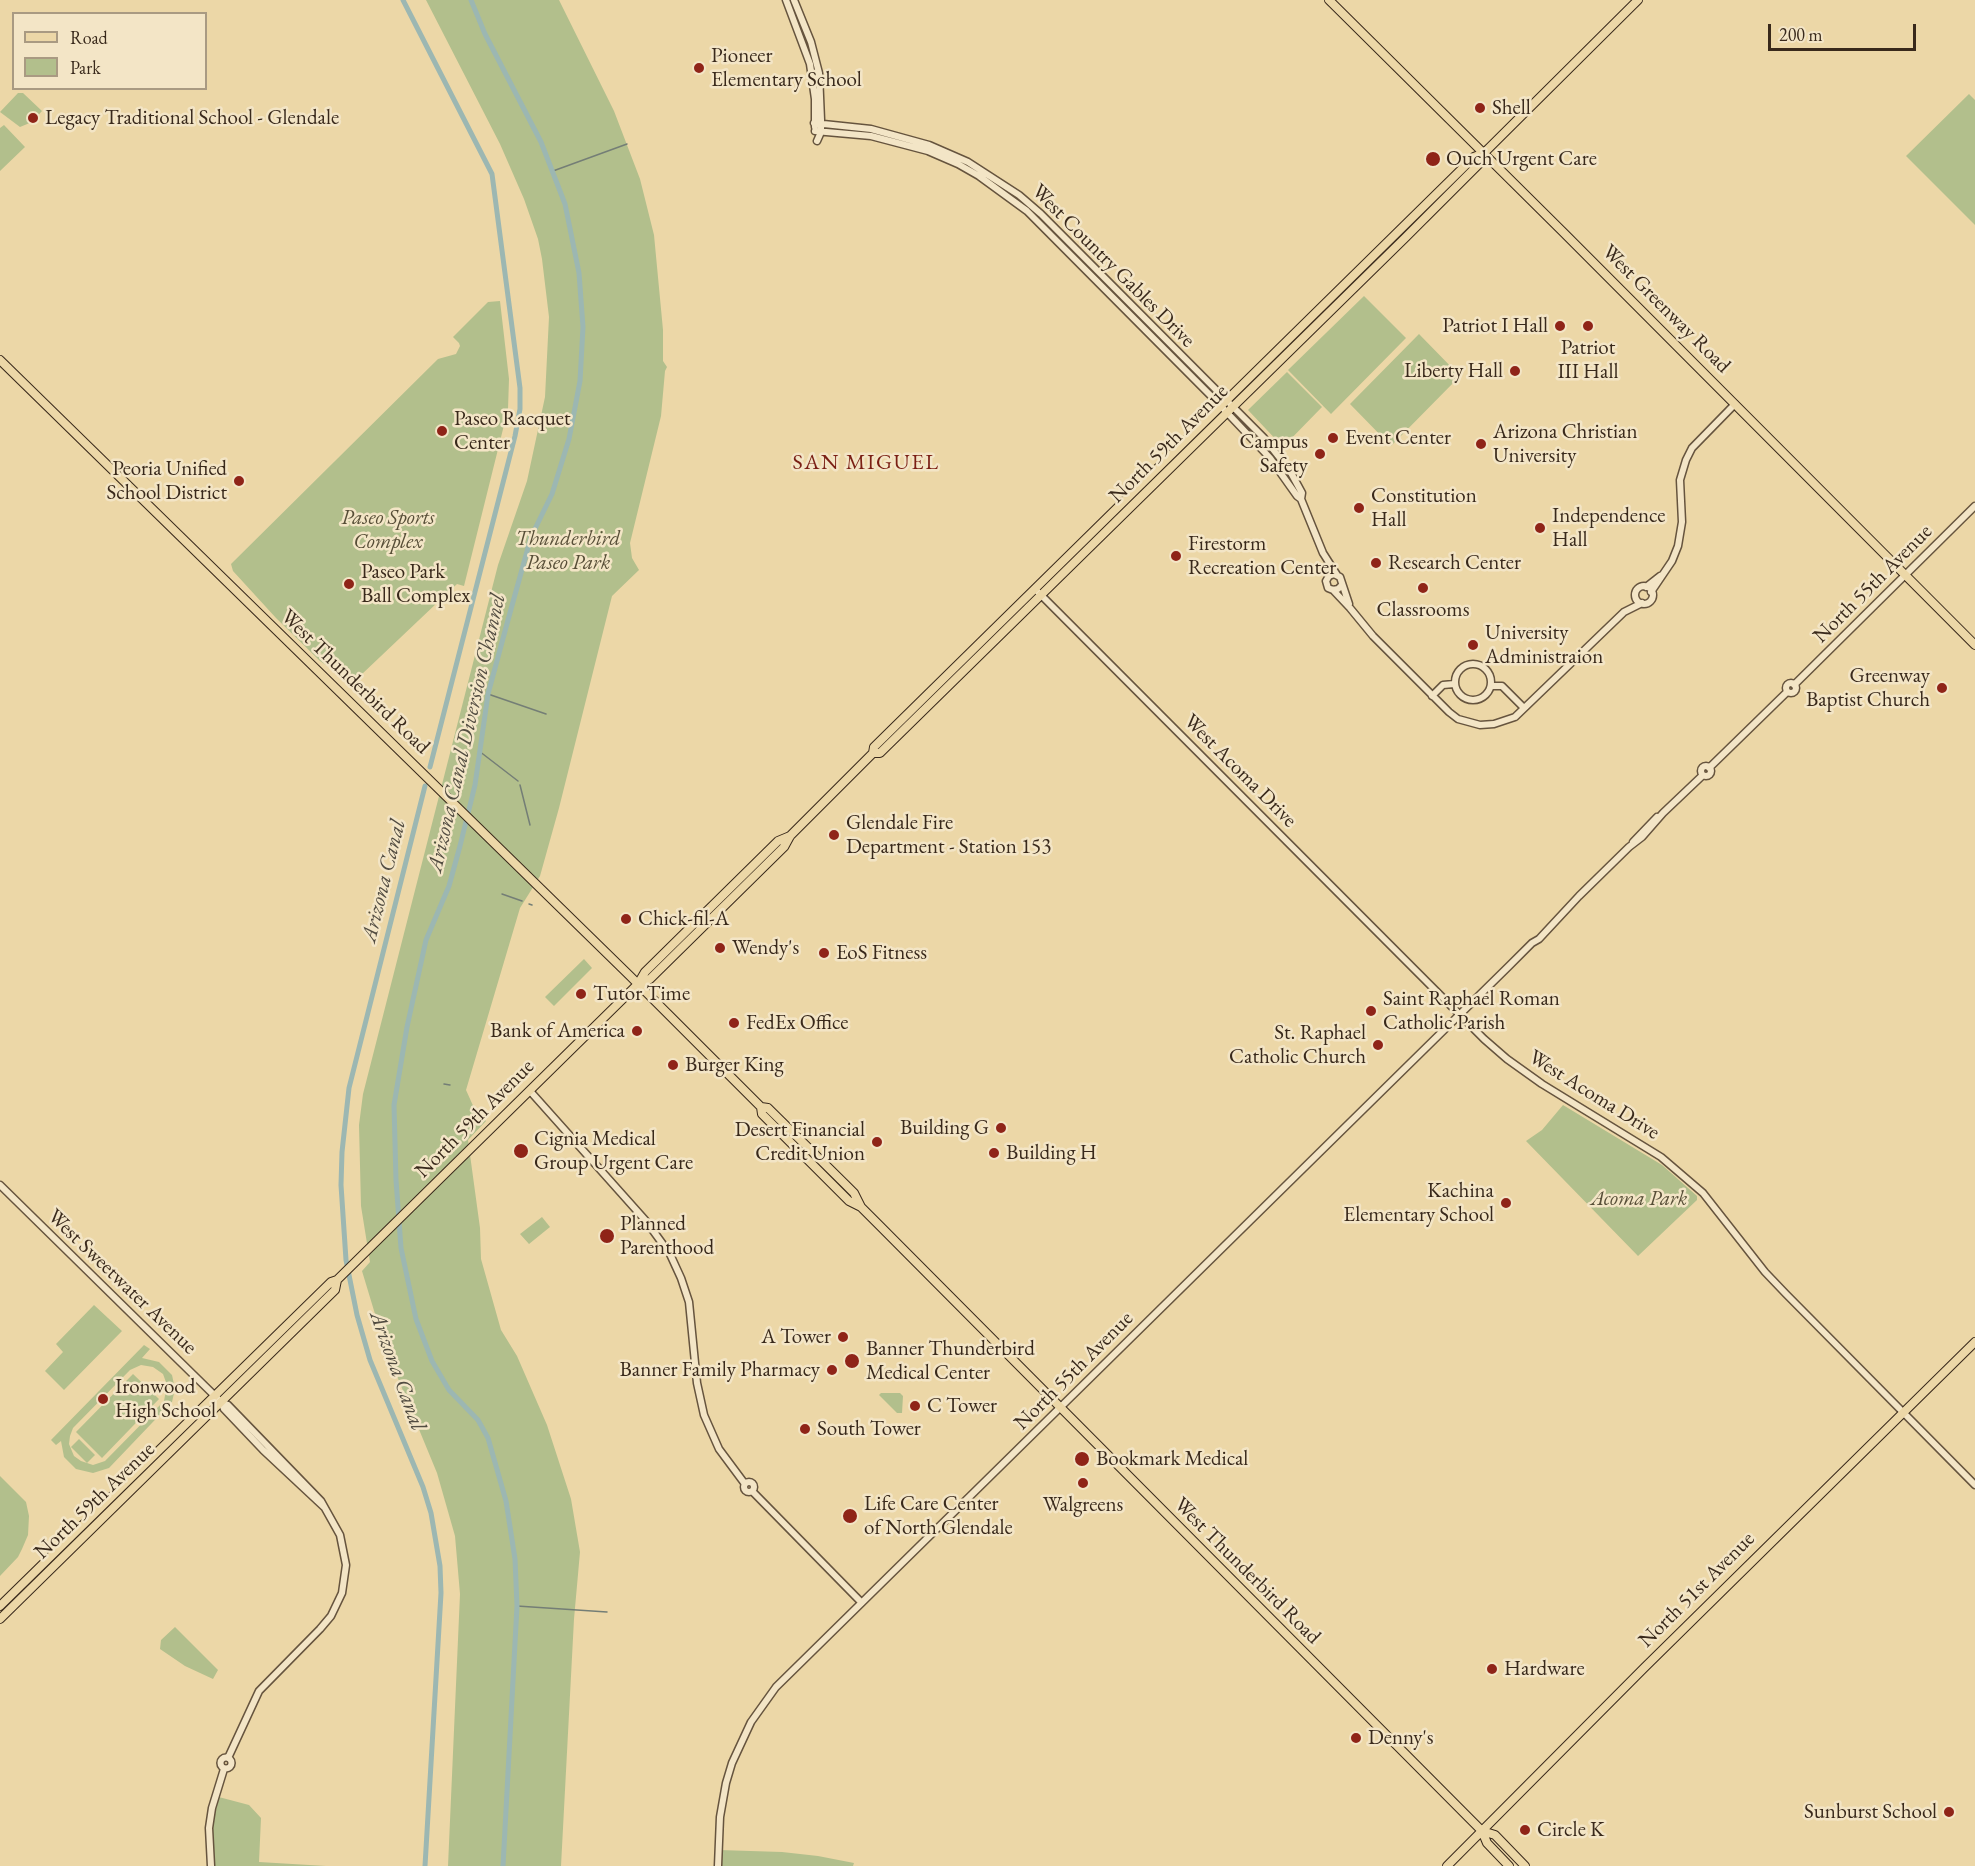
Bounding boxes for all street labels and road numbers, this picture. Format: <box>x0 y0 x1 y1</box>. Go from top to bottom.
street label: West Country Gables Drive <box>1026 179 1200 353</box>
street label: West Greenway Road <box>1596 239 1736 379</box>
street label: North 59th Avenue <box>1104 379 1234 509</box>
street label: North 55th Avenue <box>1808 519 1938 649</box>
street label: West Thunderbird Road <box>275 604 435 760</box>
street label: West Acoma Drive <box>1178 709 1302 833</box>
street label: West Acoma Drive <box>1524 1045 1664 1145</box>
street label: North 59th Avenue <box>410 1054 540 1184</box>
street label: West Sweetwater Avenue <box>42 1204 202 1360</box>
street label: North 55th Avenue <box>1009 1306 1139 1436</box>
street label: North 59th Avenue <box>30 1437 160 1565</box>
street label: West Thunderbird Road <box>1168 1492 1326 1650</box>
street label: North 51st Avenue <box>1634 1527 1760 1653</box>

